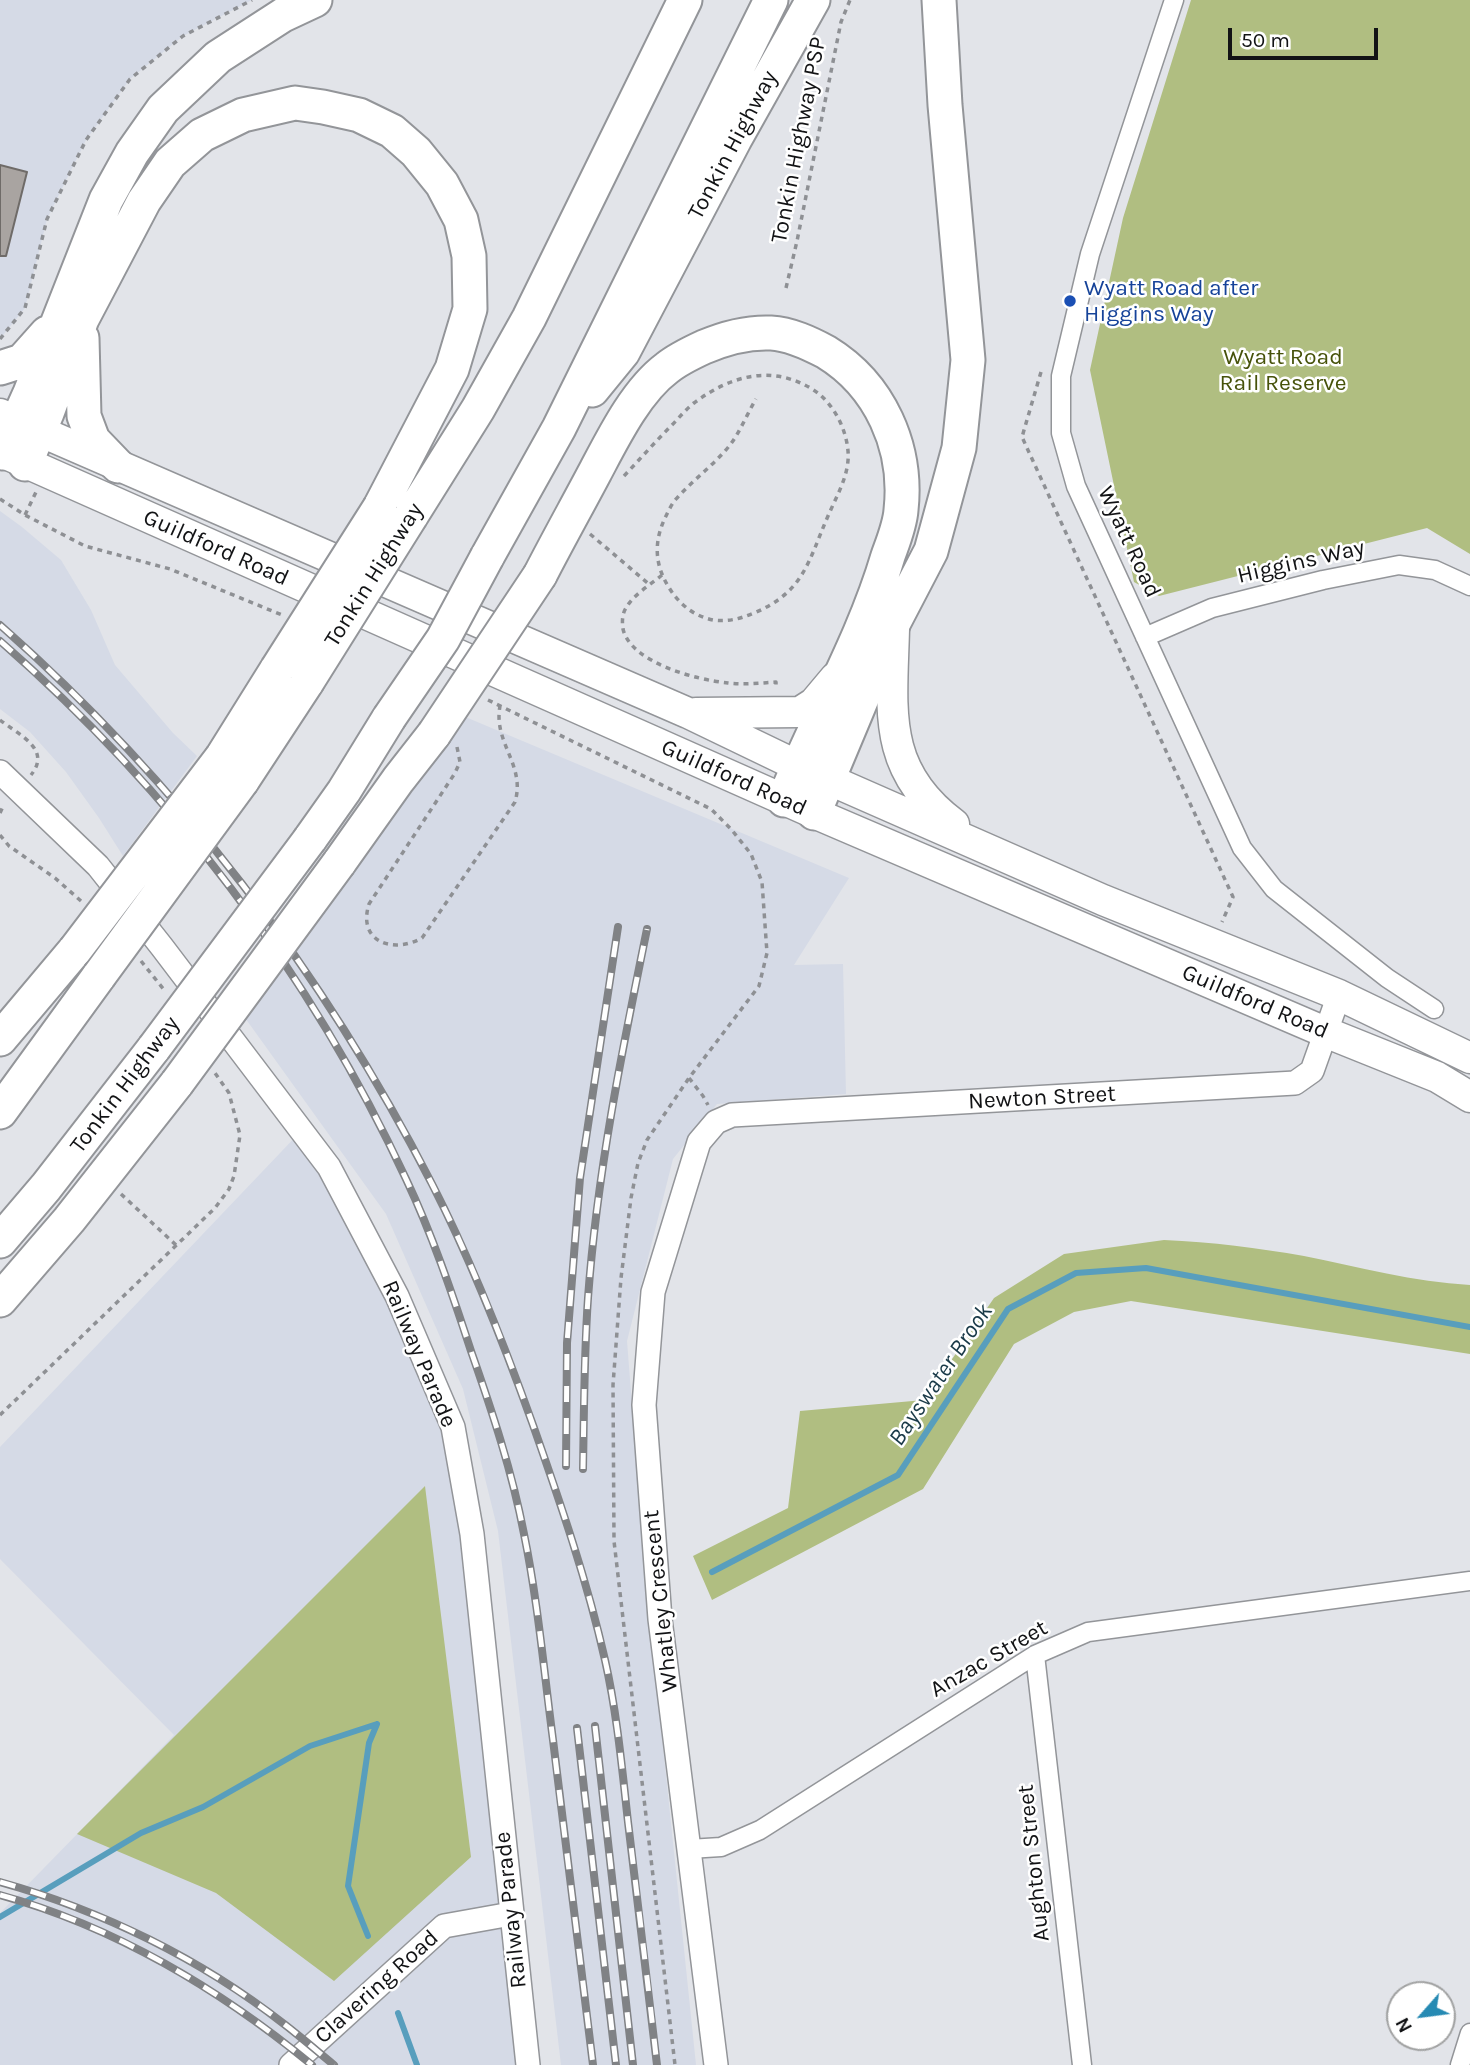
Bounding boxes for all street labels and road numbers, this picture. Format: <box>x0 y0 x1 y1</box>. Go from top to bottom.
street label: Tonkin Highway PSP <box>765 35 833 245</box>
street label: Tonkin Highway <box>682 66 784 224</box>
street label: Wyatt Road <box>1091 482 1167 602</box>
street label: Tonkin Highway <box>319 498 429 652</box>
street label: Guildford Road <box>139 504 293 592</box>
street label: Higgins Way <box>1235 534 1367 590</box>
street label: Guildford Road <box>657 734 811 822</box>
street label: Guildford Road <box>1178 959 1332 1045</box>
street label: Tonkin Highway <box>65 1011 185 1159</box>
street label: Newton Street <box>967 1080 1117 1116</box>
street label: Railway Parade <box>376 1276 462 1432</box>
street label: Whatley Crescent <box>638 1509 684 1693</box>
street label: Anzac Street <box>925 1614 1053 1704</box>
street label: Aughton Street <box>1012 1783 1056 1943</box>
street label: Railway Parade <box>489 1830 533 1990</box>
street label: Clavering Road <box>309 1924 445 2050</box>

